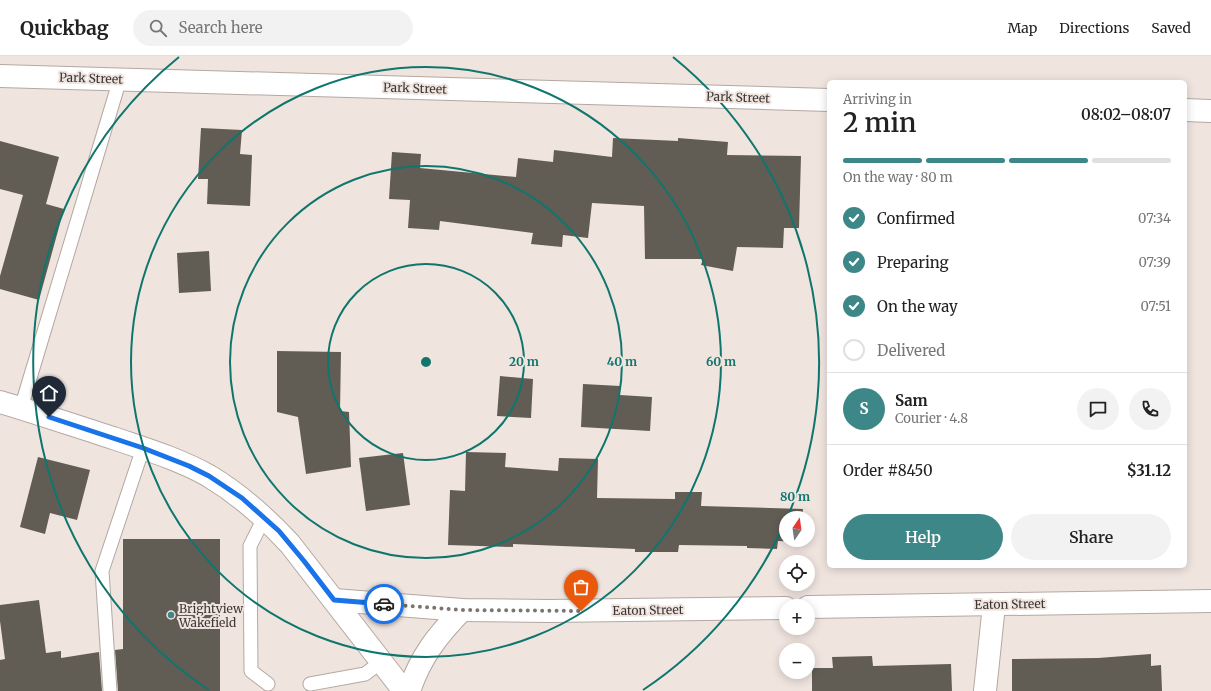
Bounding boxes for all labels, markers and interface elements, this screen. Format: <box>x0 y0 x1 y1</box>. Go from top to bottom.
search box <box>133 10 413 46</box>
text: Quickbag <box>20 16 109 40</box>
icon: search <box>147 17 169 39</box>
text: Search here <box>179 18 263 37</box>
text: Map <box>1007 19 1037 37</box>
text: Directions <box>1059 19 1129 37</box>
text: Saved <box>1151 19 1191 37</box>
street label: Park Street <box>59 69 123 87</box>
street label: Park Street <box>383 79 447 97</box>
street label: Park Street <box>706 88 770 106</box>
text: Arriving in <box>843 91 912 108</box>
text: 08:02–08:07 <box>1081 105 1171 124</box>
text: 2 min <box>843 106 916 139</box>
text: On the way · 80 m <box>843 169 953 186</box>
icon: check <box>843 207 865 229</box>
text: Confirmed <box>877 209 955 228</box>
text: 07:34 <box>1138 210 1171 227</box>
icon: check <box>843 251 865 273</box>
text: Preparing <box>877 253 949 272</box>
text: 07:39 <box>1138 254 1171 271</box>
icon: check <box>843 295 865 317</box>
text: On the way <box>877 297 958 316</box>
text: 07:51 <box>1140 298 1171 315</box>
text: Delivered <box>877 341 945 360</box>
text: 20 m <box>509 354 539 369</box>
text: 40 m <box>607 354 637 369</box>
text: 60 m <box>706 354 736 369</box>
centre of rings <box>419 355 433 369</box>
pin <box>32 376 66 417</box>
icon: home <box>38 382 60 404</box>
button: chat <box>1077 388 1119 430</box>
button: phone <box>1129 388 1171 430</box>
text: Sam <box>895 391 928 410</box>
text: S <box>859 399 869 418</box>
text: Courier · 4.8 <box>895 410 968 427</box>
text: Order #8450 <box>843 461 933 480</box>
text: $31.12 <box>1127 461 1171 480</box>
text: 80 m <box>780 489 810 504</box>
north arrow <box>779 511 815 547</box>
map controls <box>779 511 815 679</box>
button: Help <box>843 514 1003 560</box>
button: Share <box>1011 514 1171 560</box>
button: locate <box>779 555 815 591</box>
pin <box>564 570 598 611</box>
icon: bag <box>570 576 592 598</box>
courier <box>364 584 404 624</box>
icon: car <box>373 593 395 615</box>
street label: Eaton Street <box>974 596 1046 612</box>
button: + <box>779 599 815 635</box>
place label: Brightview Wakefield <box>178 601 244 630</box>
street label: Eaton Street <box>612 602 684 618</box>
marker: Brightview Wakefield <box>166 610 176 620</box>
button: − <box>779 643 815 679</box>

